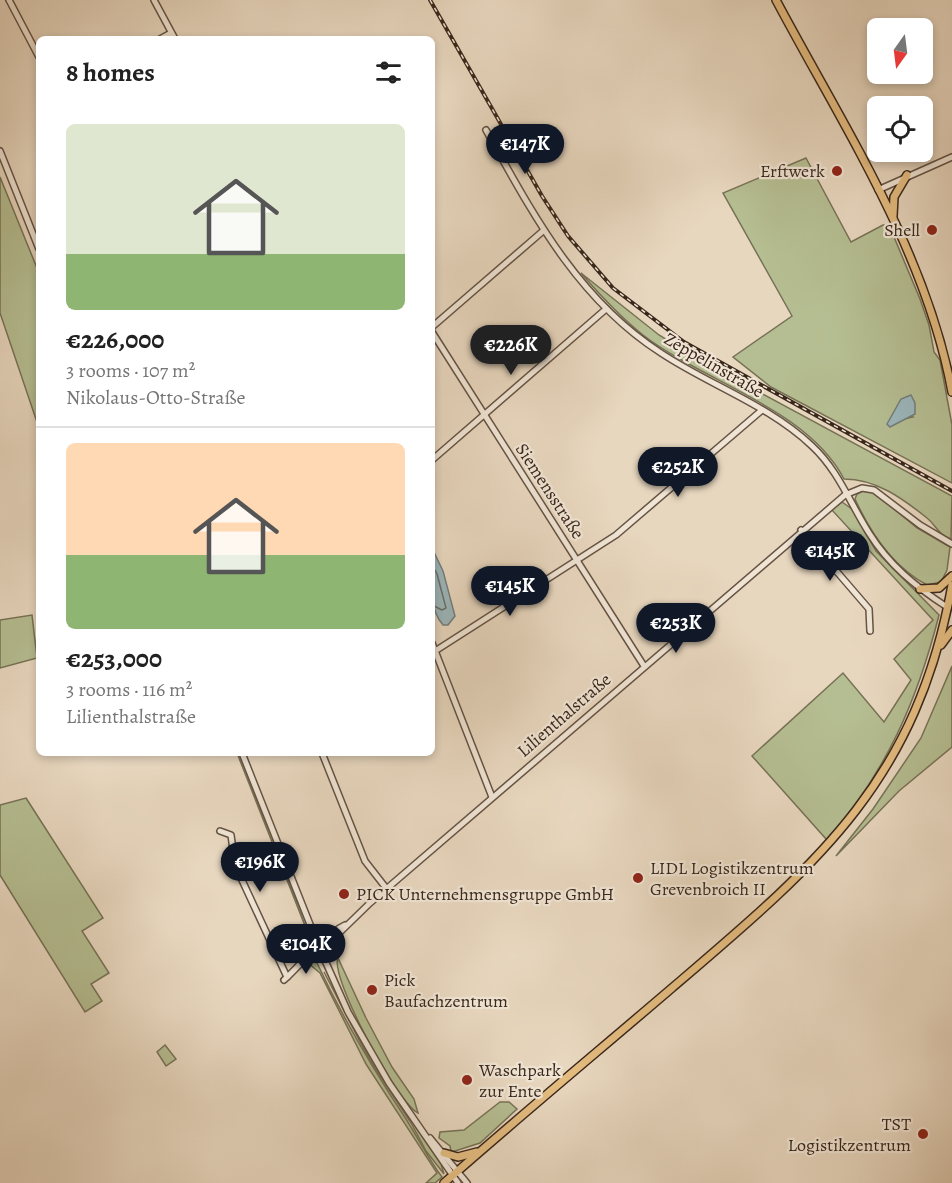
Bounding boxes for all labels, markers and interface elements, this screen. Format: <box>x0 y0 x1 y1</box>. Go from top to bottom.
north arrow <box>867 18 933 84</box>
map controls <box>867 18 933 162</box>
text: 8 homes <box>66 55 155 90</box>
icon: filters <box>372 56 405 89</box>
button: locate <box>867 96 933 162</box>
pin: €147K <box>483 124 567 175</box>
text: €147K <box>500 130 550 157</box>
place label: Erftwerk <box>760 159 825 183</box>
icon: home <box>182 163 290 271</box>
marker: Erftwerk <box>830 164 844 178</box>
place label: Shell <box>884 218 921 242</box>
marker: Shell <box>925 223 939 237</box>
text: €226,000 <box>66 322 164 357</box>
pin: €226K <box>469 325 553 376</box>
street label: Zeppelinstraße <box>660 327 768 403</box>
text: €226K <box>484 331 538 358</box>
text: 3 rooms · 107 m² <box>66 357 195 384</box>
text: Nikolaus-Otto-Straße <box>66 384 245 411</box>
street label: Siemensstraße <box>510 438 590 544</box>
pin: €252K <box>636 447 720 498</box>
text: €252K <box>652 453 704 480</box>
icon: home <box>182 482 290 590</box>
pin: €145K <box>788 531 872 582</box>
text: €145K <box>805 537 855 564</box>
pin: €145K <box>468 566 552 617</box>
text: €145K <box>485 572 535 599</box>
pin: €253K <box>634 603 718 654</box>
text: €253K <box>650 609 702 636</box>
text: €253,000 <box>66 641 162 676</box>
street label: Lilienthalstraße <box>512 668 616 762</box>
text: 3 rooms · 116 m² <box>66 676 192 703</box>
text: Lilienthalstraße <box>66 703 196 730</box>
pin: €196K <box>218 842 302 893</box>
text: €196K <box>235 848 285 875</box>
place label: LIDL Logistikzentrum Grevenbroich II <box>650 856 814 901</box>
marker: LIDL Logistikzentrum Grevenbroich II <box>631 871 645 885</box>
place label: PICK Unternehmensgruppe GmbH <box>356 882 614 906</box>
marker: PICK Unternehmensgruppe GmbH <box>337 887 351 901</box>
pin: €104K <box>264 924 348 975</box>
text: €104K <box>280 930 332 957</box>
place label: Pick Baufachzentrum <box>384 968 508 1013</box>
marker: Pick Baufachzentrum <box>365 983 379 997</box>
place label: Waschpark zur Ente <box>478 1058 561 1103</box>
marker: Waschpark zur Ente <box>460 1073 474 1087</box>
place label: TST Logistikzentrum <box>788 1112 911 1157</box>
marker: TST Logistikzentrum <box>916 1127 930 1141</box>

